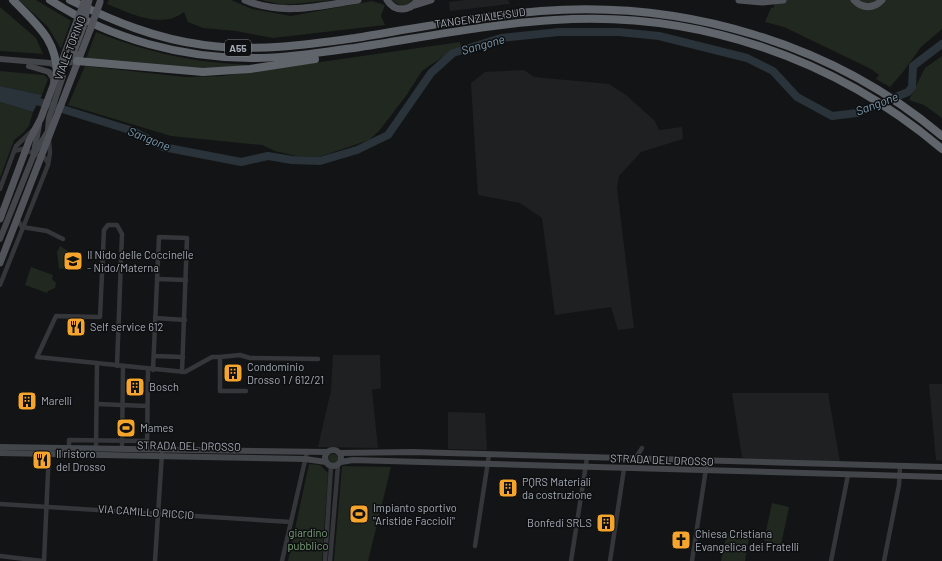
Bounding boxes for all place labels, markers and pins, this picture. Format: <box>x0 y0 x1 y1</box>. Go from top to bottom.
place label: Il Nido delle Coccinelle - Nido/Materna <box>87 248 194 274</box>
school or university icon: Il Nido delle Coccinelle - Nido/Materna <box>62 250 84 272</box>
restaurant icon: Self service 612 <box>65 316 87 338</box>
place label: Self service 612 <box>90 320 163 333</box>
place label: Condominio Drosso 1 / 612/21 <box>247 360 324 386</box>
building icon: Condominio Drosso 1 / 612/21 <box>222 362 244 384</box>
building icon: Bosch <box>124 376 146 398</box>
place label: Bosch <box>149 380 179 393</box>
building icon: Marelli <box>16 390 38 412</box>
place label: Marelli <box>41 394 72 407</box>
sports icon: Mames <box>115 417 137 439</box>
place label: Mames <box>140 421 174 434</box>
place label: Il ristoro del Drosso <box>56 447 106 473</box>
restaurant icon: Il ristoro del Drosso <box>31 449 53 471</box>
place label: PQRS Materiali da costruzione <box>522 475 592 501</box>
building icon: PQRS Materiali da costruzione <box>497 477 519 499</box>
place label: Impianto sportivo "Aristide Faccioli" <box>373 501 457 527</box>
sports icon: Impianto sportivo "Aristide Faccioli" <box>348 503 370 525</box>
building icon: Bonfedi SRLS <box>595 512 617 534</box>
place label: Bonfedi SRLS <box>527 516 592 529</box>
place label: Chiesa Cristiana Evangelica dei Fratelli <box>695 527 799 553</box>
church icon: Chiesa Cristiana Evangelica dei Fratelli <box>670 529 692 551</box>

